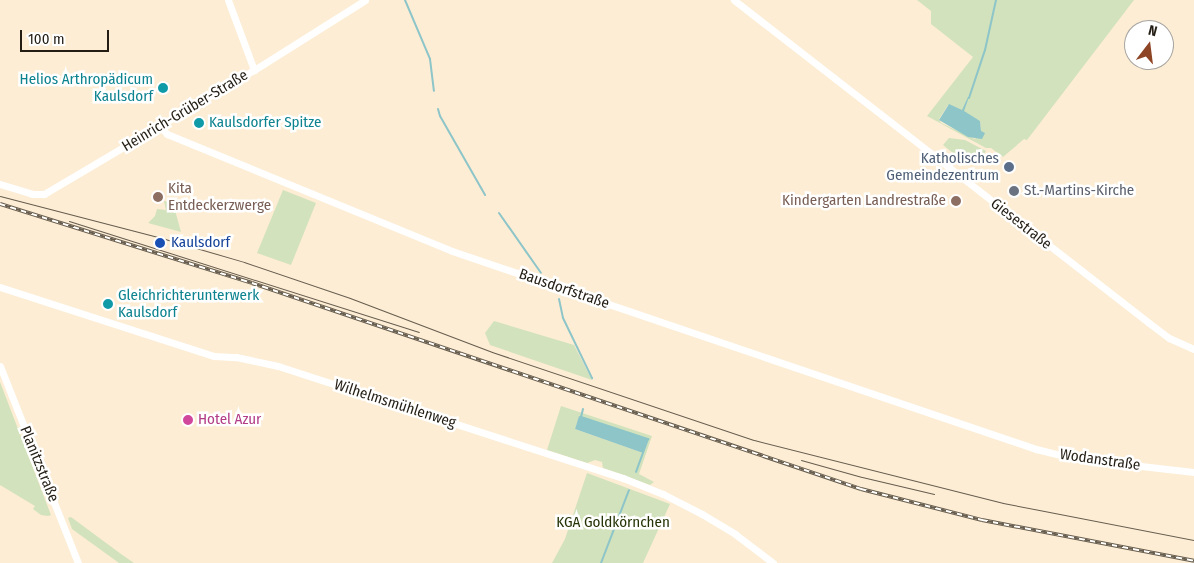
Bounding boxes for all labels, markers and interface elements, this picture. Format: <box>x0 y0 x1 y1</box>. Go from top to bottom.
scale bar <box>22 20 111 52</box>
north arrow <box>1124 20 1174 70</box>
text: N <box>1146 22 1159 40</box>
text: 100 m <box>28 30 65 48</box>
street label: Heinrich-Grüber-Straße <box>119 66 251 156</box>
place label: Helios Arthropädicum Kaulsdorf <box>20 70 153 105</box>
marker: Helios Arthropädicum Kaulsdorf <box>157 82 169 94</box>
place label: Kaulsdorfer Spitze <box>209 114 321 132</box>
marker: Kaulsdorfer Spitze <box>193 117 205 129</box>
place label: Katholisches Gemeindezentrum <box>886 149 999 184</box>
marker: Katholisches Gemeindezentrum <box>1003 161 1015 173</box>
place label: Kita Entdeckerzwerge <box>168 179 271 214</box>
place label: St.-Martins-Kirche <box>1024 182 1134 200</box>
marker: St.-Martins-Kirche <box>1008 185 1020 197</box>
marker: Kita Entdeckerzwerge <box>152 191 164 203</box>
place label: Kindergarten Landrestraße <box>782 192 946 210</box>
marker: Kindergarten Landrestraße <box>950 195 962 207</box>
street label: Giesestraße <box>987 195 1055 253</box>
place label: Kaulsdorf <box>171 234 230 252</box>
marker: Kaulsdorf <box>153 236 167 250</box>
street label: Bausdorfstraße <box>516 265 612 313</box>
place label: Gleichrichterunterwerk Kaulsdorf <box>118 286 259 321</box>
marker: Gleichrichterunterwerk Kaulsdorf <box>102 298 114 310</box>
street label: Wilhelmsmühlenweg <box>332 376 458 432</box>
place label: Hotel Azur <box>198 411 261 429</box>
marker: Hotel Azur <box>182 414 194 426</box>
street label: Planitzstraße <box>16 423 62 505</box>
street label: Wodanstraße <box>1059 445 1141 475</box>
park label: KGA Goldkörnchen <box>556 514 670 532</box>

